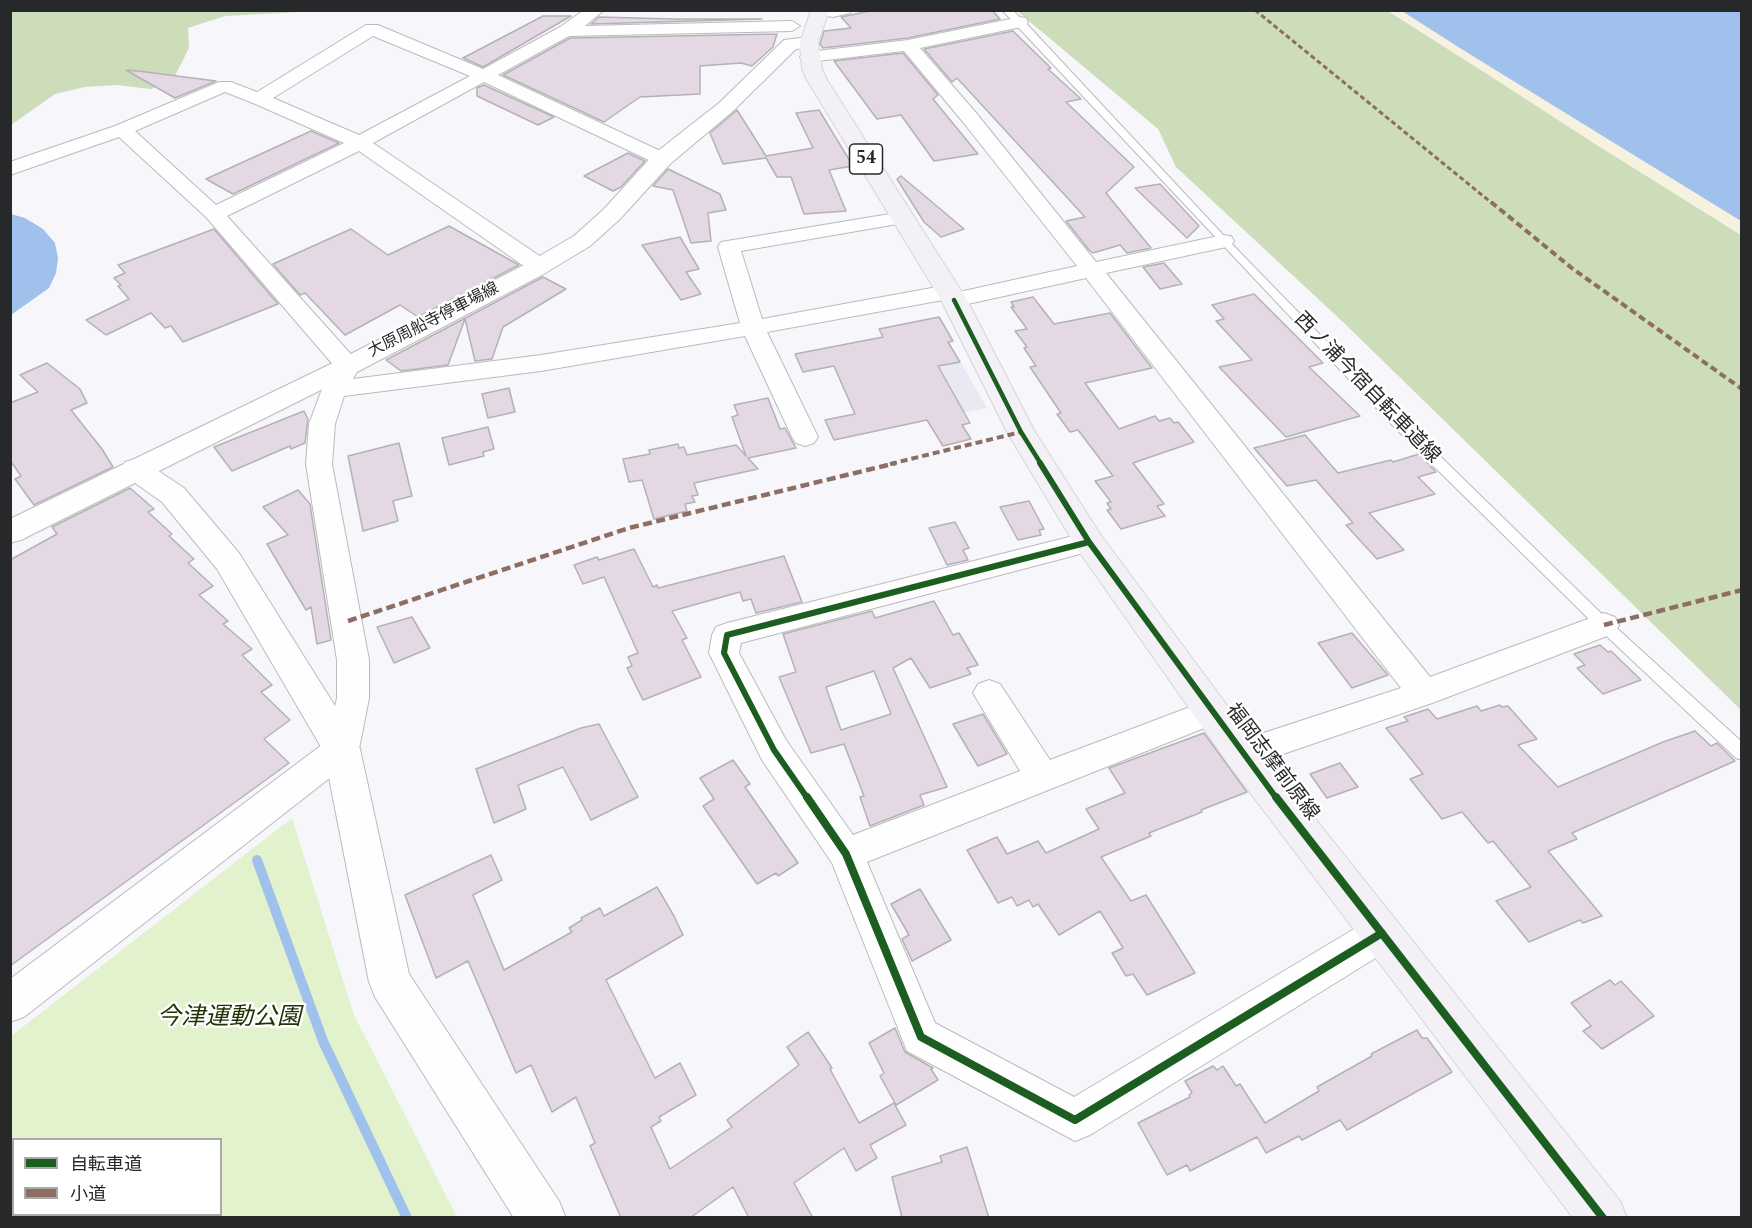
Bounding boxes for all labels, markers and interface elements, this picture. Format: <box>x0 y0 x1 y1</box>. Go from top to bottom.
road number: 54 <box>850 144 882 174</box>
street label: 大原周船寺停車場線 <box>365 280 503 362</box>
street label: 西ノ浦今宿自転車道線 <box>1288 309 1444 469</box>
street label: 福岡志摩前原線 <box>1219 700 1323 826</box>
park label: 今津運動公園 <box>157 1005 301 1033</box>
legend <box>12 1138 222 1216</box>
text: 自転車道 <box>70 1151 142 1178</box>
text: 小道 <box>70 1181 106 1208</box>

